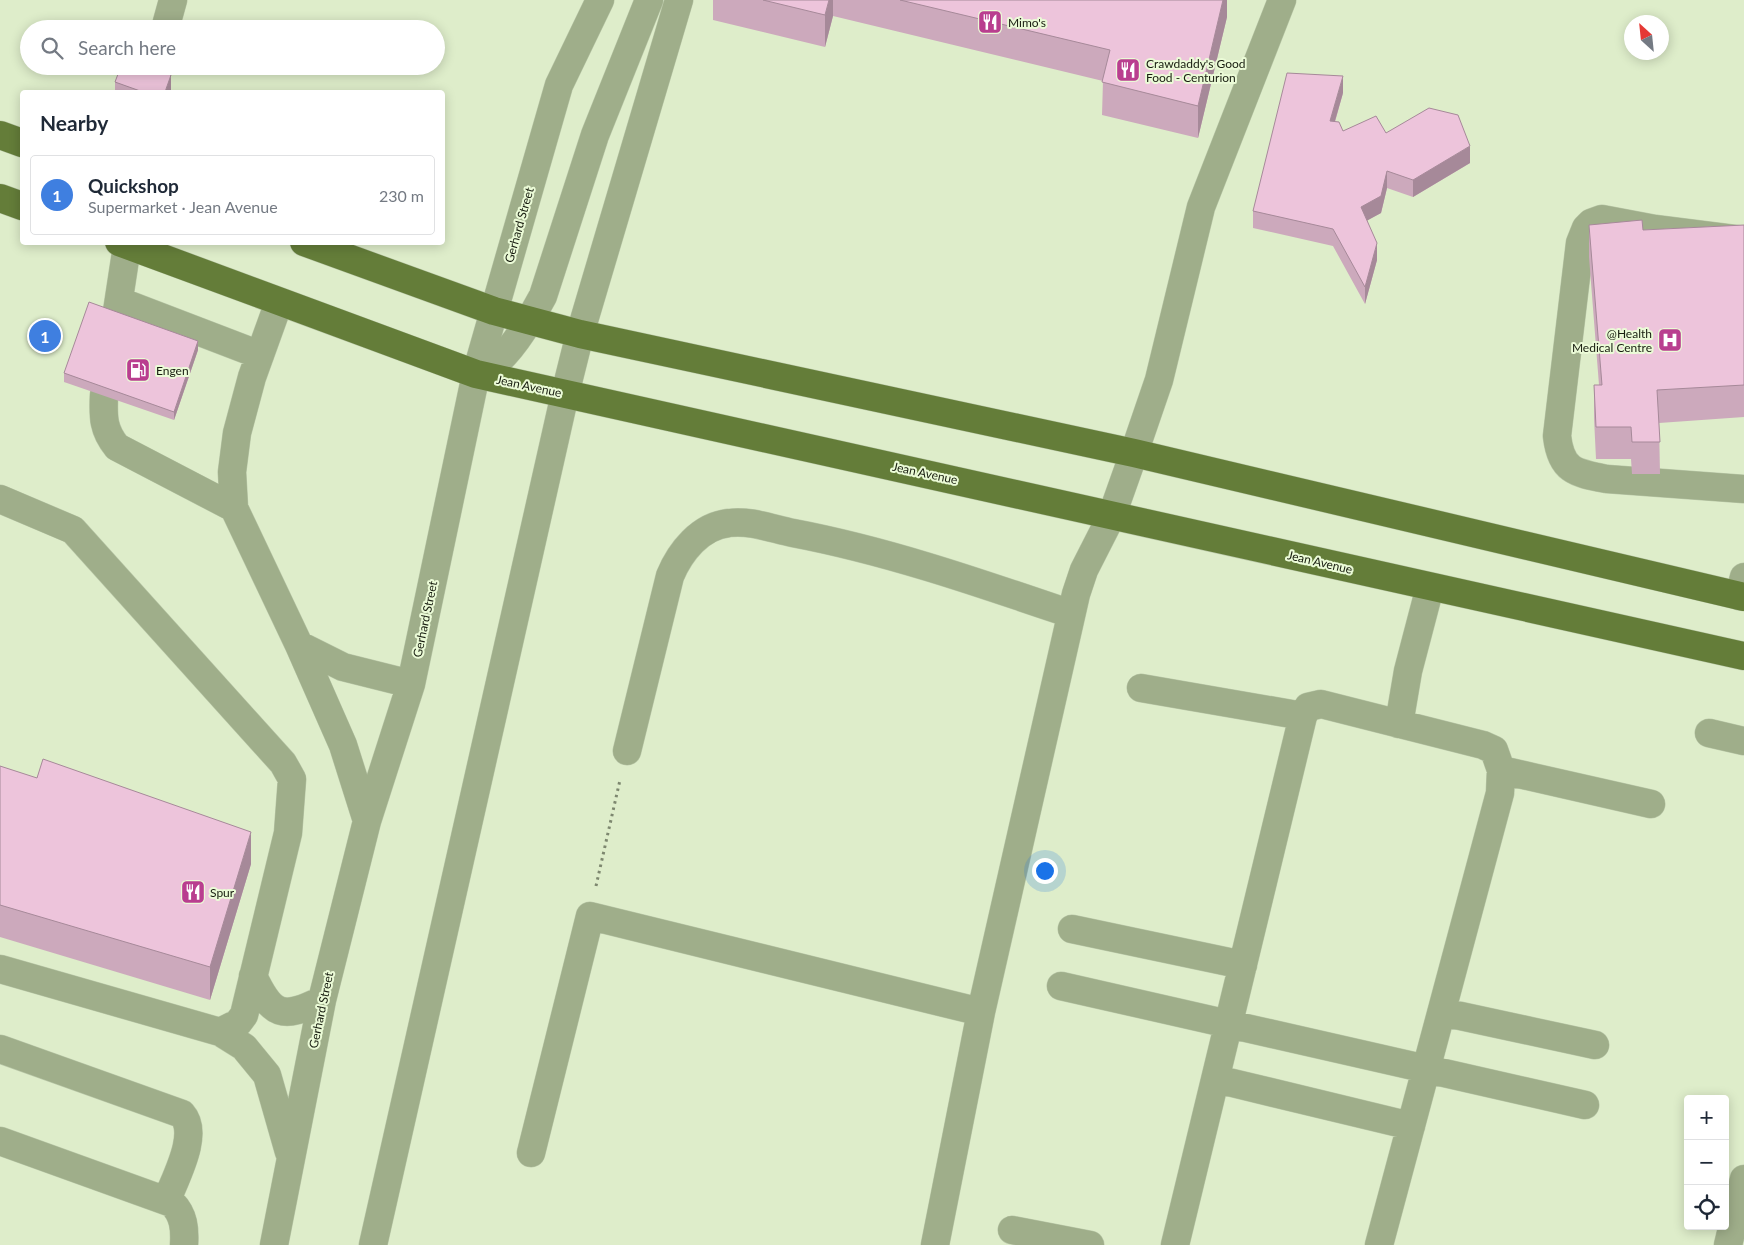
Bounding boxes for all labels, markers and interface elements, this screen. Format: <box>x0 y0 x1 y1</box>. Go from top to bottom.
restaurant icon: Mimo's <box>977 9 1003 35</box>
place label: Mimo's <box>1008 15 1046 30</box>
north arrow <box>1624 15 1669 60</box>
search box <box>20 20 445 75</box>
icon: search <box>38 34 66 62</box>
text: Search here <box>78 36 176 59</box>
place label: Crawdaddy's Good Food - Centurion <box>1146 56 1245 85</box>
restaurant icon: Crawdaddy's Good Food - Centurion <box>1115 57 1141 83</box>
text: Nearby <box>40 110 108 135</box>
text: Quickshop <box>88 174 179 197</box>
street label: Gerhard Street <box>501 185 537 264</box>
text: 1 <box>52 186 62 205</box>
text: 230 m <box>379 186 424 205</box>
text: Supermarket · Jean Avenue <box>88 197 278 216</box>
pin: 1 <box>29 317 61 355</box>
place label: @Health Medical Centre <box>1572 326 1652 355</box>
hospital icon: @Health Medical Centre <box>1657 327 1683 353</box>
fuel station icon: Engen <box>125 357 151 383</box>
place label: Engen <box>156 363 189 378</box>
street label: Jean Avenue <box>495 372 563 400</box>
street label: Jean Avenue <box>891 459 959 487</box>
street label: Jean Avenue <box>1286 547 1354 577</box>
street label: Gerhard Street <box>410 579 441 659</box>
your location <box>1032 858 1058 884</box>
restaurant icon: Spur <box>180 879 206 905</box>
place label: Spur <box>210 885 235 900</box>
street label: Gerhard Street <box>306 970 337 1050</box>
map controls <box>1684 1095 1729 1230</box>
button: + <box>1684 1095 1729 1140</box>
button: − <box>1684 1140 1729 1185</box>
button: locate <box>1684 1185 1729 1230</box>

